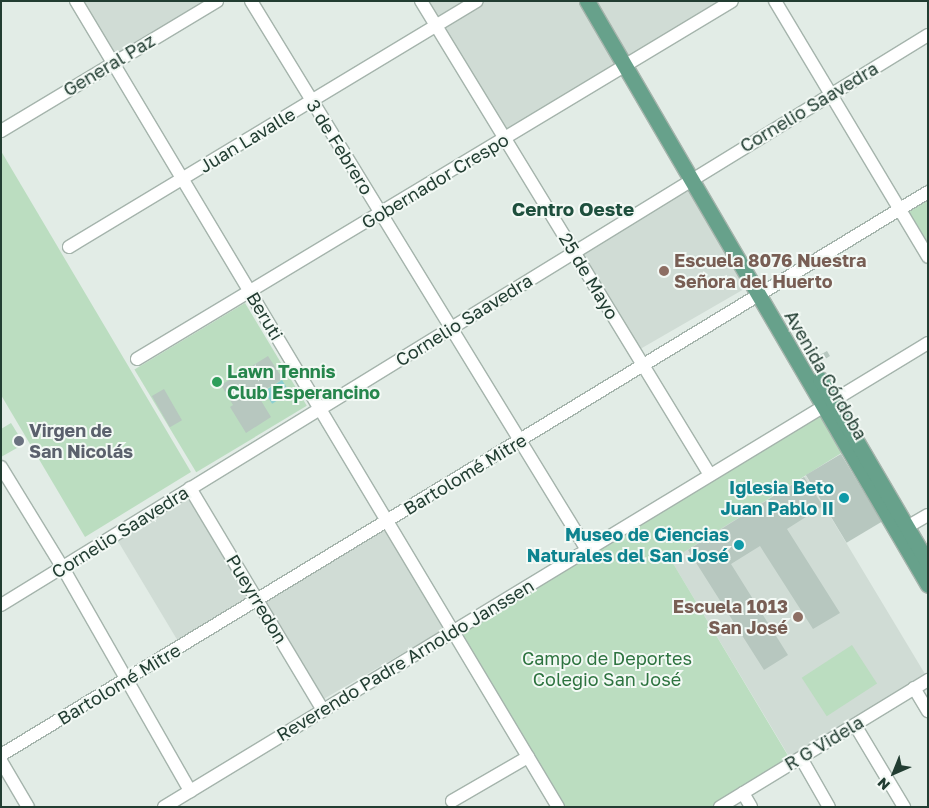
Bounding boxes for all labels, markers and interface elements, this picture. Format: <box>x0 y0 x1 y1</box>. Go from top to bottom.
street label: General Paz <box>59 29 159 101</box>
street label: Cornelio Saavedra <box>736 57 882 157</box>
street label: 3 de Febrero <box>302 95 378 199</box>
street label: Juan Lavalle <box>195 103 299 177</box>
street label: Gobernador Crespo <box>358 129 512 233</box>
district label: Centro Oeste <box>512 198 634 220</box>
street label: 25 de Mayo <box>555 229 623 323</box>
place label: Escuela 8076 Nuestra Señora del Huerto <box>674 250 866 292</box>
marker: Escuela 8076 Nuestra Señora del Huerto <box>658 265 670 277</box>
street label: Cornelio Saavedra <box>392 269 536 371</box>
street label: Beruti <box>242 288 288 344</box>
street label: Avenida Córdoba <box>780 306 872 444</box>
place label: Lawn Tennis Club Esperancino <box>227 361 380 404</box>
marker: Lawn Tennis Club Esperancino <box>211 376 223 388</box>
place label: Virgen de San Nicolás <box>29 420 133 462</box>
street label: Bartolomé Mitre <box>400 429 530 519</box>
marker: Virgen de San Nicolás <box>13 435 25 447</box>
place label: Iglesia Beto Juan Pablo II <box>720 477 834 520</box>
street label: Cornelio Saavedra <box>48 481 192 583</box>
marker: Iglesia Beto Juan Pablo II <box>838 492 850 504</box>
place label: Museo de Ciencias Naturales del San José <box>527 524 729 566</box>
marker: Museo de Ciencias Naturales del San José <box>733 539 745 551</box>
street label: Pueyrredon <box>222 551 292 647</box>
street label: Reverendo Padre Arnoldo Janssen <box>272 574 538 746</box>
place label: Escuela 1013 San José <box>673 596 788 638</box>
marker: Escuela 1013 San José <box>792 611 804 623</box>
street label: Bartolomé Mitre <box>54 639 184 729</box>
park label: Campo de Deportes Colegio San José <box>522 648 692 691</box>
street label: R G Videla <box>781 711 867 775</box>
north arrow <box>869 748 919 798</box>
text: N <box>874 774 893 794</box>

